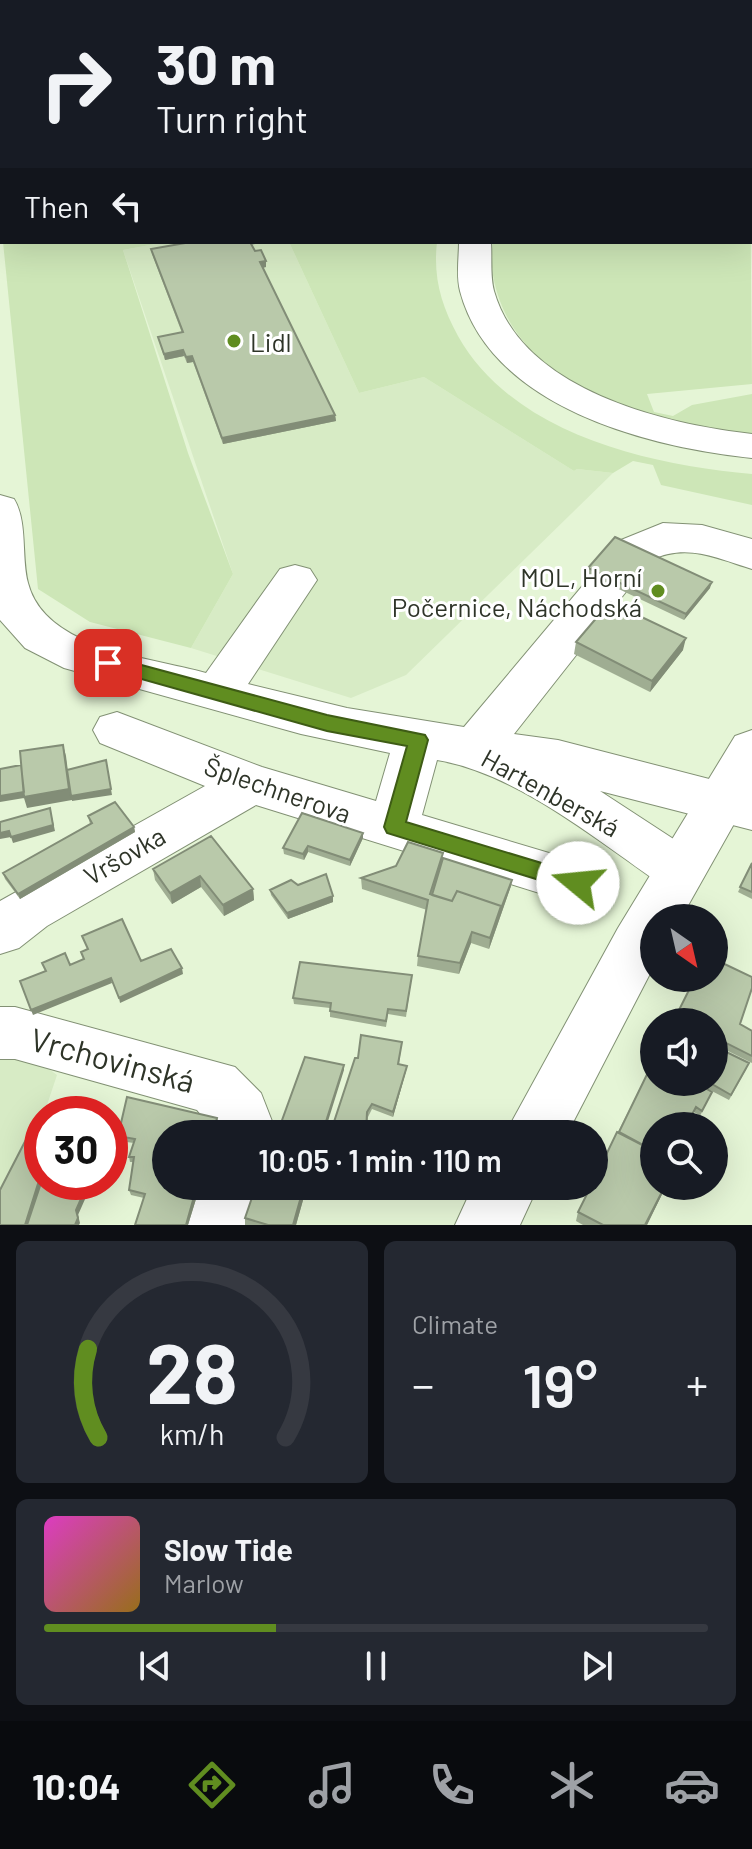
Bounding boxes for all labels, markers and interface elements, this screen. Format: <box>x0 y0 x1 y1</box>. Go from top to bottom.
text: 30 m <box>156 29 276 96</box>
icon: right <box>24 32 128 136</box>
text: Turn right <box>156 97 308 140</box>
icon: left <box>105 184 149 228</box>
text: Then <box>24 188 89 224</box>
place label: Lidl <box>250 326 292 357</box>
marker: Lidl <box>225 332 243 350</box>
place label: MOL, Horní Počernice, Náchodská <box>392 561 642 622</box>
marker: MOL, Horní Počernice, Náchodská <box>649 582 667 600</box>
pin <box>74 629 142 697</box>
icon: arrive <box>86 641 130 685</box>
street label: Hartenberská <box>477 741 625 843</box>
street label: Šplechnerova <box>201 749 355 829</box>
street label: Vršovka <box>78 819 170 891</box>
position arrow <box>536 841 620 925</box>
north arrow <box>640 904 728 992</box>
map controls <box>640 904 728 1200</box>
button: sound <box>640 1008 728 1096</box>
street label: Vrchovinská <box>27 1019 199 1099</box>
speed limit sign: 30 <box>24 1096 128 1200</box>
button: search <box>640 1112 728 1200</box>
text: 10:05 · 1 min · 110 m <box>258 1142 502 1178</box>
text: Climate <box>412 1308 498 1339</box>
text: 28 <box>146 1321 238 1421</box>
text: 19° <box>522 1348 598 1420</box>
text: − <box>412 1357 434 1410</box>
text: + <box>686 1357 708 1410</box>
text: km/h <box>160 1416 224 1451</box>
text: Slow Tide <box>164 1531 293 1567</box>
text: Marlow <box>164 1567 244 1598</box>
icon: previous <box>133 1644 177 1688</box>
icon: pause <box>354 1644 398 1688</box>
icon: next <box>575 1644 619 1688</box>
icon: directions <box>184 1757 240 1813</box>
icon: music <box>304 1757 360 1813</box>
icon: phone <box>424 1757 480 1813</box>
icon: climate <box>544 1757 600 1813</box>
icon: car <box>664 1757 720 1813</box>
text: 10:04 <box>32 1764 121 1807</box>

